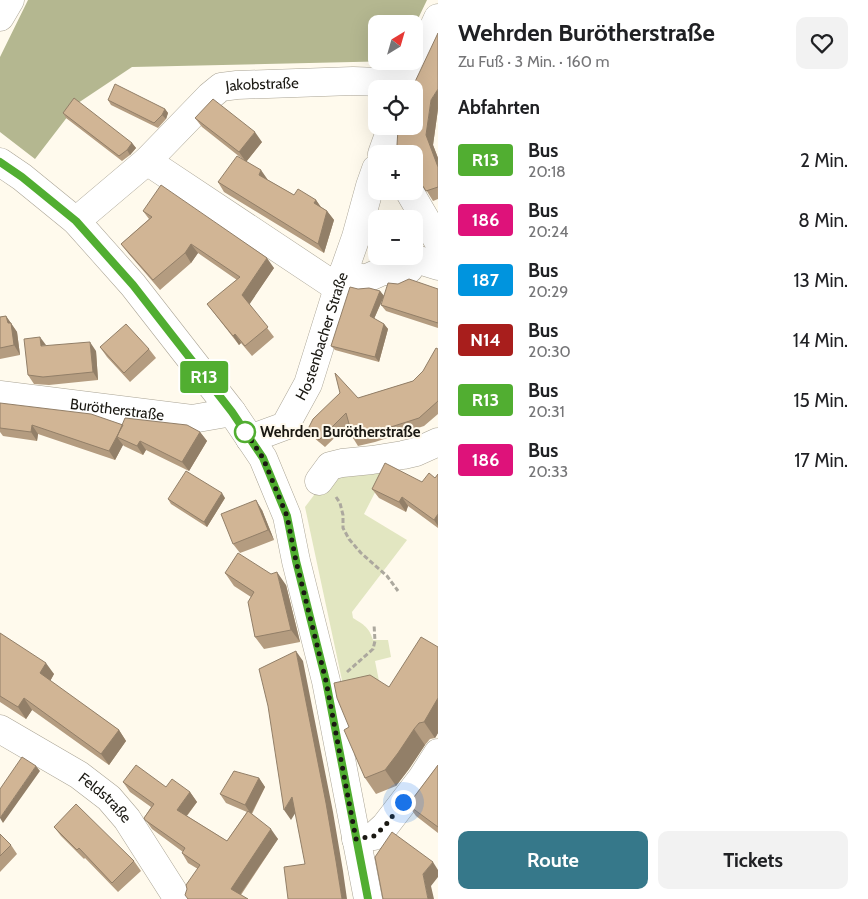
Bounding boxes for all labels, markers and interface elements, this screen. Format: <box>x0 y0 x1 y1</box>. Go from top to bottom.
north arrow <box>368 15 422 70</box>
map controls <box>368 15 423 265</box>
button: heart <box>796 17 848 69</box>
text: Wehrden Burötherstraße <box>458 18 715 47</box>
text: Zu Fuß · 3 Min. · 160 m <box>458 52 610 71</box>
street label: Jakobstraße <box>224 74 299 95</box>
button: locate <box>368 80 423 135</box>
text: Abfahrten <box>458 96 540 119</box>
text: Bus <box>528 139 558 162</box>
button: + <box>368 145 423 200</box>
text: R13 <box>472 149 499 171</box>
text: 2 Min. <box>800 149 848 172</box>
text: 20:18 <box>528 162 566 181</box>
text: Bus <box>528 199 558 222</box>
text: 186 <box>472 209 499 231</box>
text: 8 Min. <box>798 209 848 232</box>
button: − <box>368 210 423 265</box>
text: 20:24 <box>528 222 569 241</box>
text: Bus <box>528 259 558 282</box>
street label: Hostenbacher Straße <box>292 269 352 403</box>
text: 187 <box>472 269 499 291</box>
text: 13 Min. <box>793 269 848 292</box>
text: 20:29 <box>528 282 568 301</box>
text: Bus <box>528 319 558 342</box>
text: N14 <box>470 329 501 351</box>
text: 14 Min. <box>793 329 848 352</box>
text: 20:30 <box>528 342 571 361</box>
line badge: R13 <box>175 361 233 393</box>
text: R13 <box>190 366 218 388</box>
text: Bus <box>528 379 558 402</box>
text: R13 <box>472 389 499 411</box>
text: 15 Min. <box>793 389 848 412</box>
street label: Burötherstraße <box>69 395 165 424</box>
text: 20:31 <box>528 402 565 421</box>
marker: Wehrden Burötherstraße <box>234 421 256 443</box>
place label: Wehrden Burötherstraße <box>260 423 421 441</box>
text: Bus <box>528 439 558 462</box>
text: 186 <box>472 449 499 471</box>
text: 17 Min. <box>794 449 848 472</box>
text: 20:33 <box>528 462 568 481</box>
street label: Feldstraße <box>75 769 135 827</box>
your location <box>391 790 416 815</box>
button: Route <box>458 831 648 889</box>
button: Tickets <box>658 831 848 889</box>

